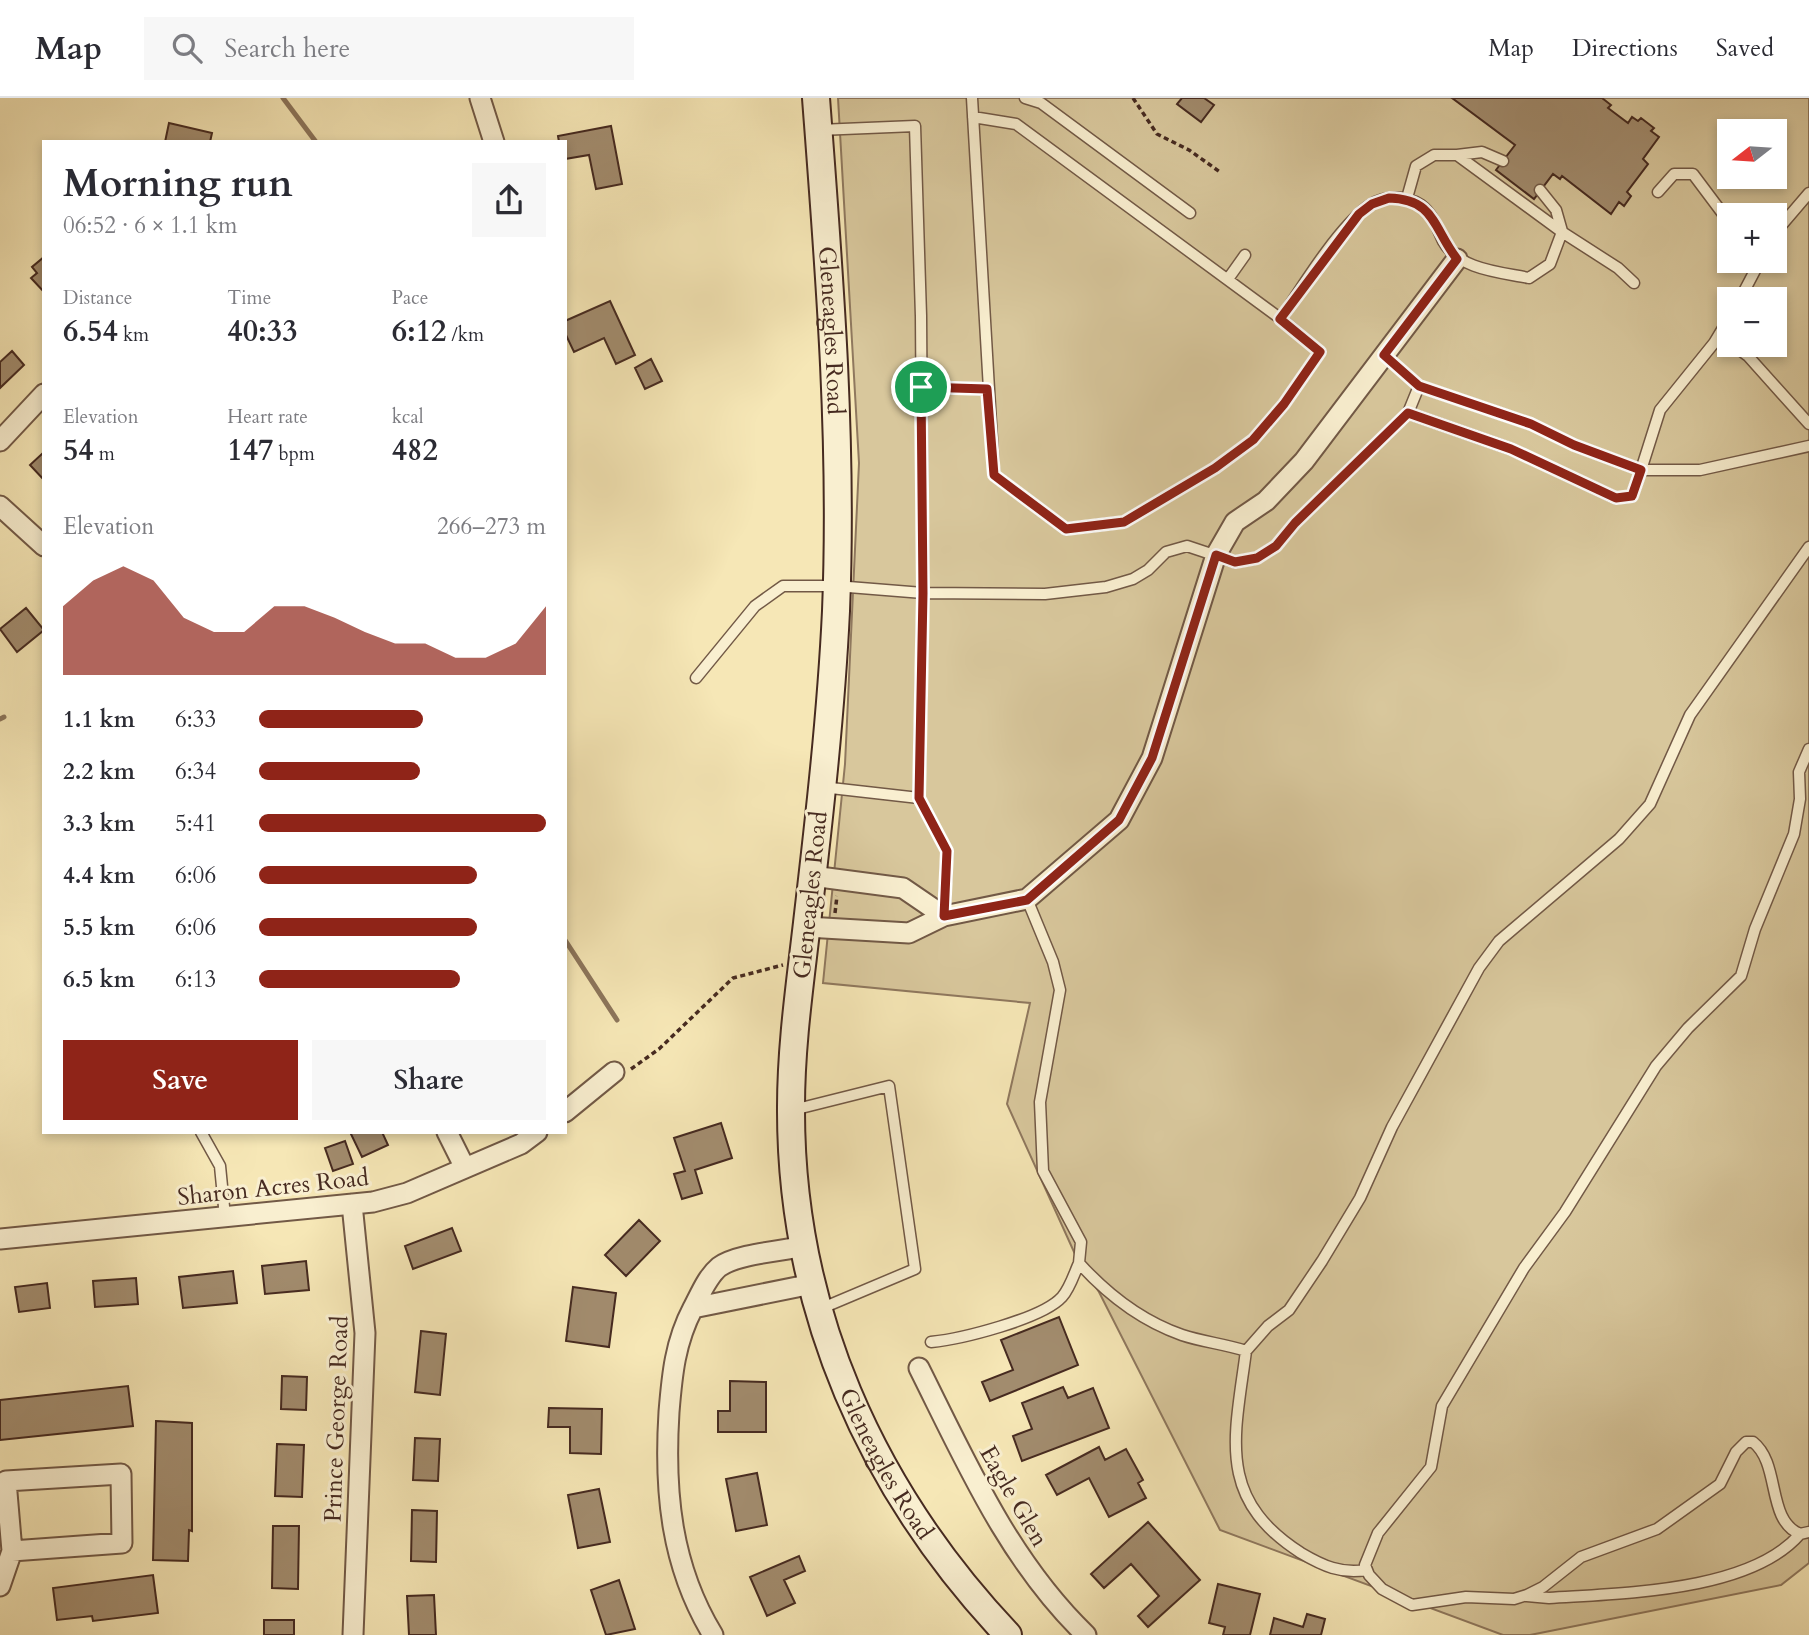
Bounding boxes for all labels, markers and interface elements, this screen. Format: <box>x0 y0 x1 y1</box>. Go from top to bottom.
search box <box>144 17 634 80</box>
text: Map <box>35 26 102 71</box>
icon: search <box>168 29 206 67</box>
text: Search here <box>224 31 350 66</box>
text: Map <box>1488 32 1534 65</box>
text: Directions <box>1572 32 1678 65</box>
text: Saved <box>1716 32 1774 65</box>
north arrow <box>1717 119 1787 189</box>
map controls <box>1717 119 1787 357</box>
text: Morning run <box>63 158 293 210</box>
button: share <box>472 163 546 237</box>
button: + <box>1717 203 1787 273</box>
text: 06:52 · 6 × 1.1 km <box>63 210 237 241</box>
street label: Gleneagles Road <box>810 245 852 416</box>
text: Distance <box>63 285 132 311</box>
text: Time <box>227 285 271 311</box>
text: Pace <box>392 285 428 311</box>
button: − <box>1717 287 1787 357</box>
text: 6.54 <box>63 311 118 352</box>
text: 40:33 <box>227 311 298 352</box>
text: 6:12 <box>392 311 446 352</box>
text: km <box>118 322 149 348</box>
text: /km <box>446 322 484 348</box>
pin <box>891 357 951 417</box>
icon: arrive <box>902 368 940 406</box>
text: Elevation <box>63 404 138 430</box>
text: Heart rate <box>227 404 308 430</box>
text: kcal <box>392 404 424 430</box>
text: 54 <box>63 430 94 471</box>
text: 147 <box>227 430 273 471</box>
text: 482 <box>392 430 438 471</box>
text: m <box>94 441 115 467</box>
text: bpm <box>273 441 315 467</box>
text: Elevation <box>63 511 154 542</box>
text: 266–273 m <box>437 511 546 542</box>
text: 1.1 km <box>63 704 135 735</box>
text: 6:33 <box>175 704 216 735</box>
text: 2.2 km <box>63 756 135 787</box>
text: 6:34 <box>175 756 216 787</box>
text: 3.3 km <box>63 808 135 839</box>
text: 5:41 <box>175 808 216 839</box>
street label: Gleneagles Road <box>785 809 836 981</box>
text: 4.4 km <box>63 860 135 891</box>
text: 6:06 <box>175 860 216 891</box>
text: 5.5 km <box>63 912 135 943</box>
text: 6:06 <box>175 912 216 943</box>
text: 6.5 km <box>63 964 135 995</box>
text: 6:13 <box>175 964 216 995</box>
button: Save <box>63 1040 298 1120</box>
button: Share <box>312 1040 546 1120</box>
street label: Sharon Acres Road <box>176 1161 371 1214</box>
street label: Prince George Road <box>316 1315 357 1523</box>
street label: Gleneagles Road <box>831 1383 941 1547</box>
street label: Eagle Glen <box>971 1440 1056 1553</box>

